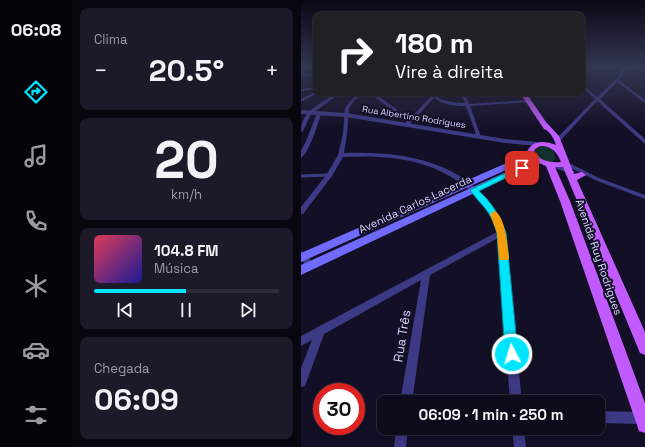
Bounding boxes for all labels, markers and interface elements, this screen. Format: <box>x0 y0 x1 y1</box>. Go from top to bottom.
text: 06:08 <box>11 18 61 41</box>
text: 180 m <box>395 25 474 61</box>
icon: right <box>329 28 381 80</box>
text: Clima <box>94 31 127 48</box>
text: 20.5° <box>149 51 224 90</box>
text: − <box>94 56 108 84</box>
text: + <box>265 56 279 84</box>
text: Vire à direita <box>395 60 503 83</box>
icon: directions <box>22 78 50 106</box>
street label: Rua Albertino Rodrigues <box>361 103 467 131</box>
text: 20 <box>154 127 219 193</box>
icon: music <box>22 142 50 170</box>
pin <box>505 151 539 185</box>
icon: arrive <box>511 157 533 179</box>
street label: Avenida Carlos Lacerda <box>356 171 474 236</box>
text: km/h <box>171 186 202 203</box>
street label: Avenida Ruy Rodrigues <box>573 197 625 317</box>
icon: phone <box>22 207 50 235</box>
text: 104.8 FM <box>154 241 219 260</box>
text: Música <box>154 260 199 277</box>
icon: climate <box>22 272 50 300</box>
icon: previous <box>114 299 136 321</box>
icon: pause <box>175 299 197 321</box>
icon: next <box>237 299 259 321</box>
street label: Rua Três <box>389 309 415 363</box>
position arrow <box>491 333 533 375</box>
icon: car <box>22 336 50 364</box>
text: Chegada <box>94 360 150 377</box>
text: 06:09 <box>94 380 179 419</box>
speed limit sign: 30 <box>313 383 365 435</box>
icon: filters <box>22 401 50 429</box>
text: 06:09 · 1 min · 250 m <box>418 405 564 424</box>

